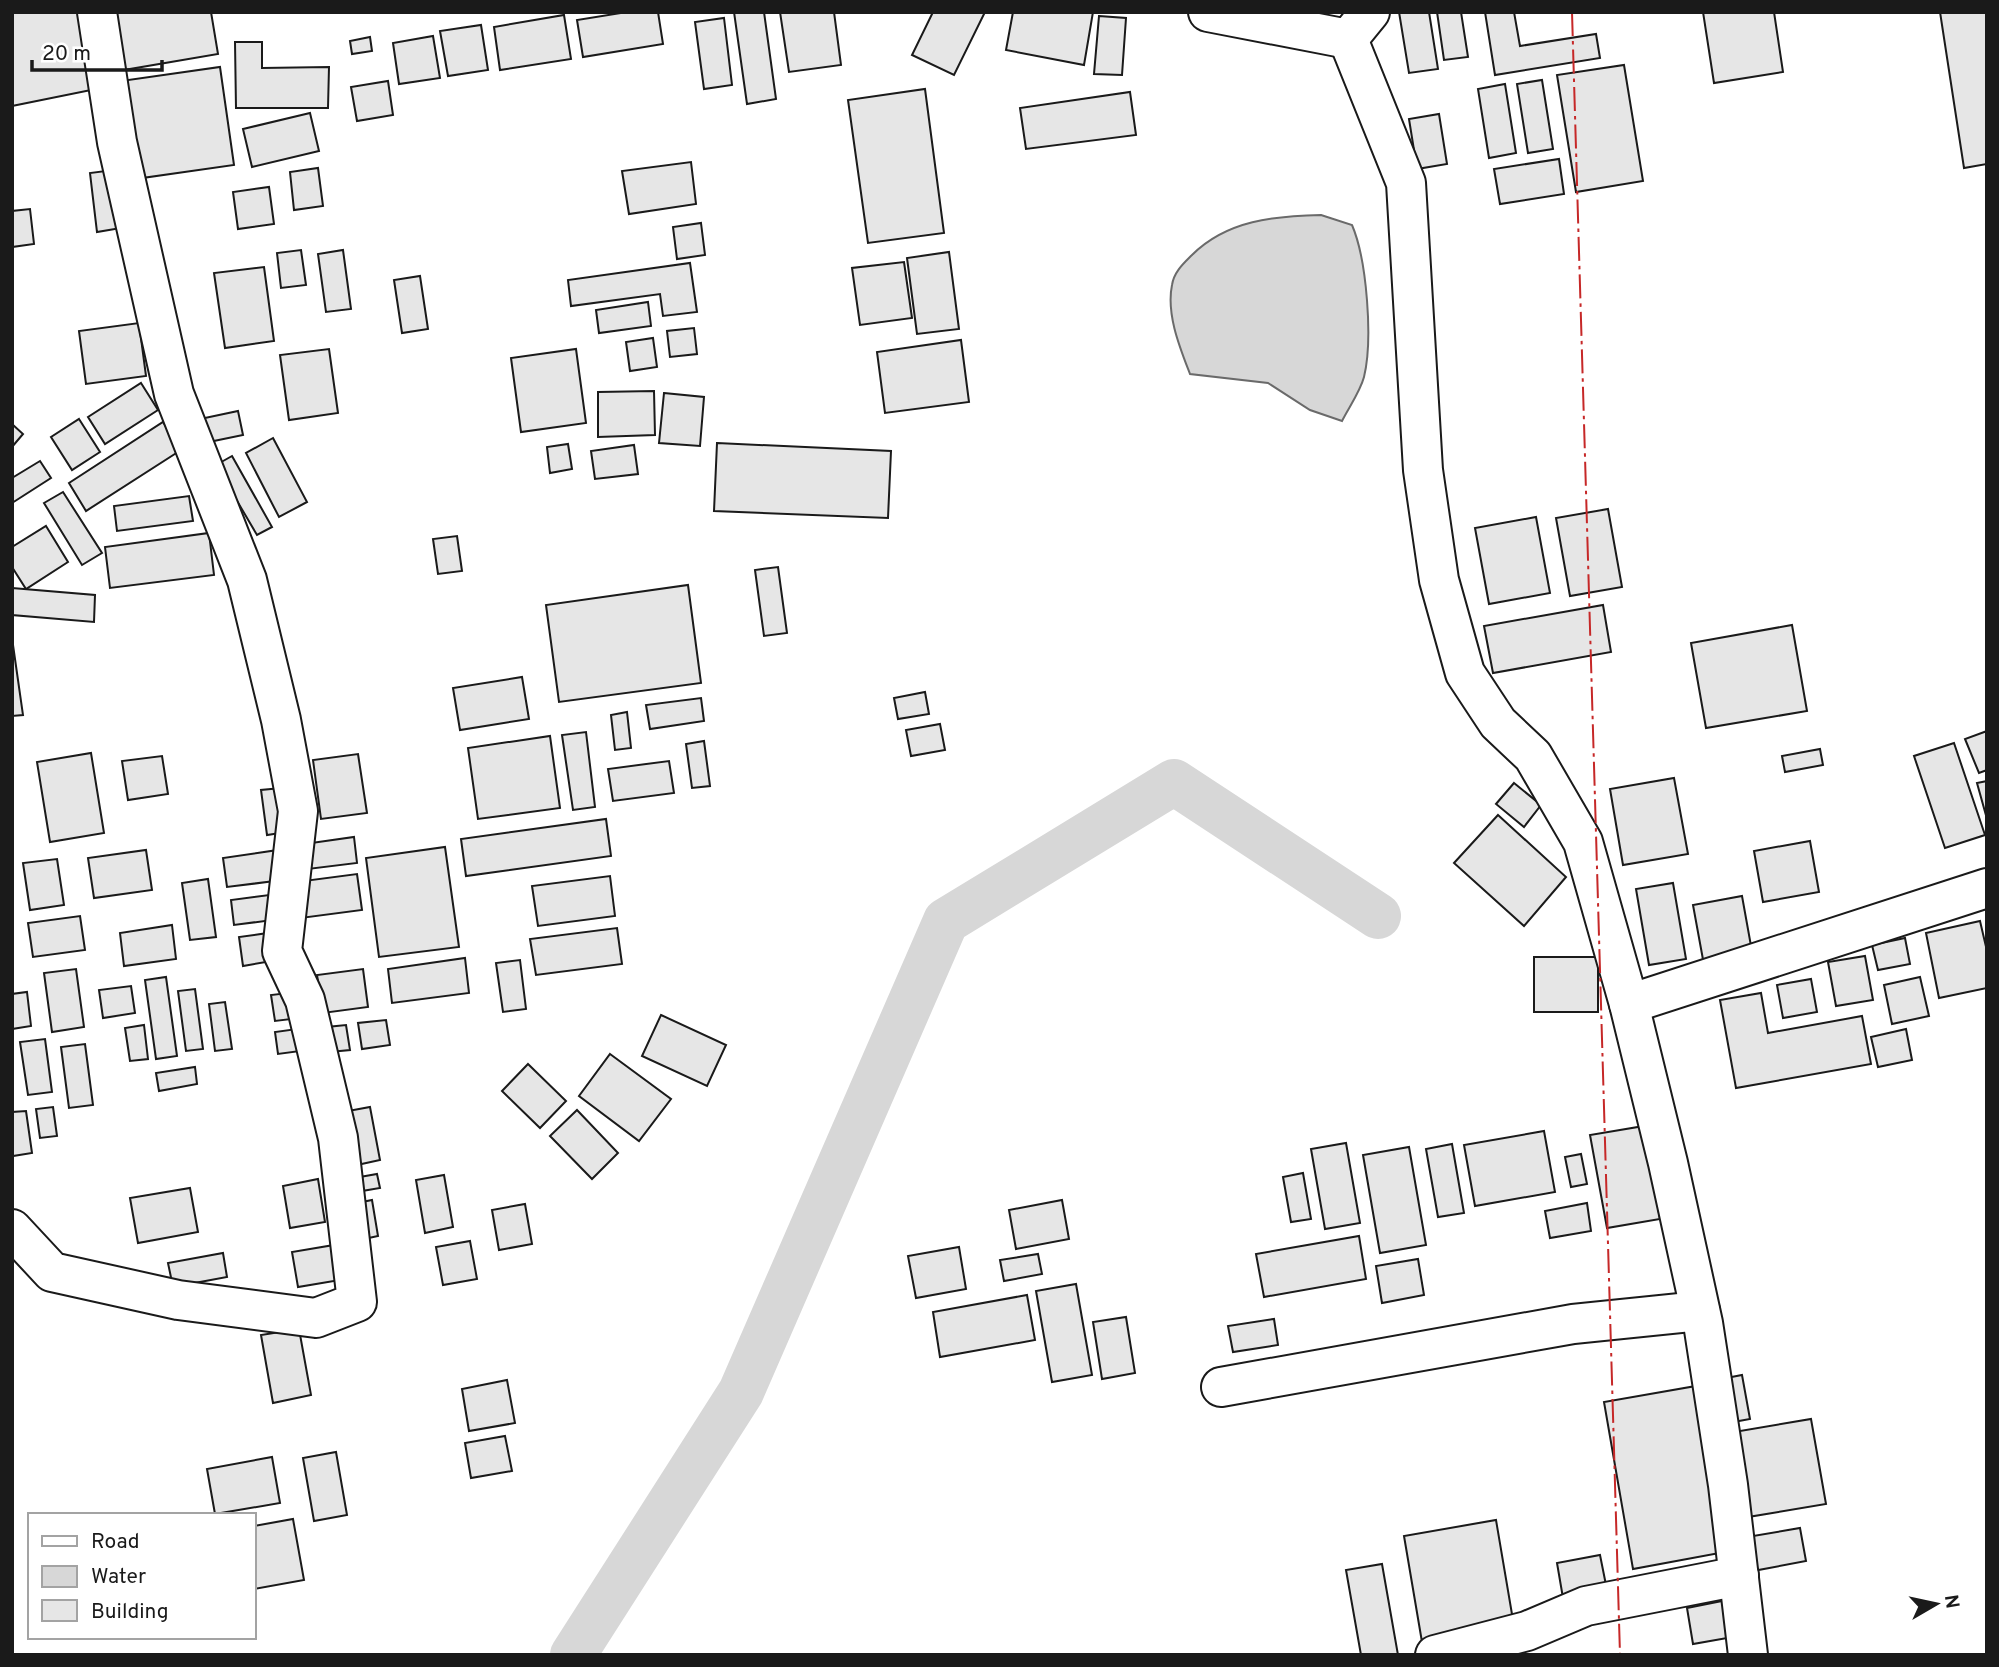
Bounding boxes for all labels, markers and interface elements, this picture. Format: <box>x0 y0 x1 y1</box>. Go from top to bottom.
scale bar <box>32 28 161 72</box>
text: 20 m <box>42 41 91 68</box>
legend <box>28 1513 256 1639</box>
text: Road <box>91 1529 140 1556</box>
text: Water <box>91 1564 146 1591</box>
north arrow <box>1901 1569 1971 1639</box>
text: N <box>1938 1593 1964 1610</box>
text: Building <box>91 1599 169 1626</box>

